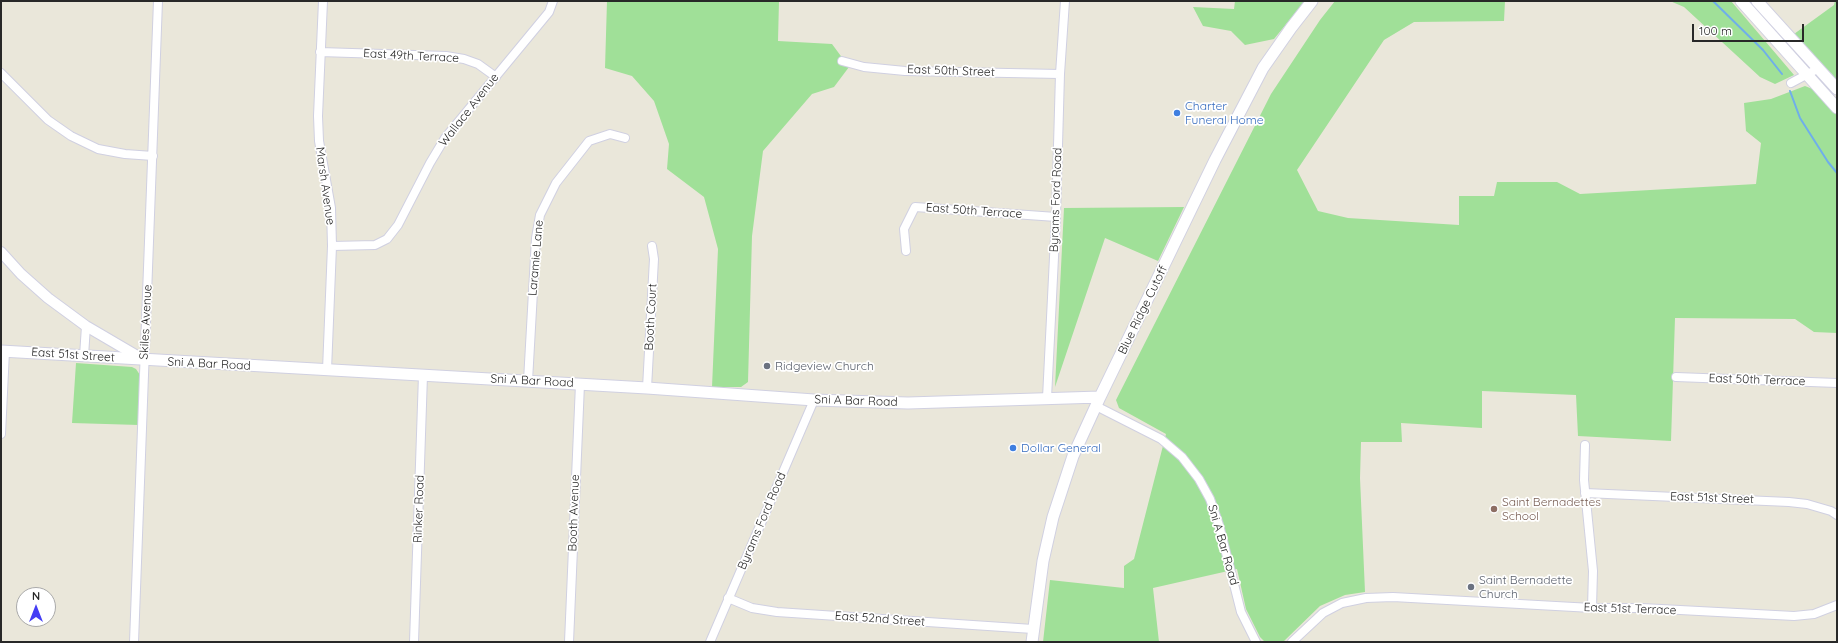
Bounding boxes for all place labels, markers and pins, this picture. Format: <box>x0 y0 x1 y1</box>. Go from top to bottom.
place label: Charter Funeral Home <box>1185 99 1264 127</box>
marker: Charter Funeral Home <box>1172 108 1182 118</box>
place label: Ridgeview Church <box>775 359 874 373</box>
marker: Ridgeview Church <box>762 361 772 371</box>
place label: Dollar General <box>1021 441 1101 455</box>
marker: Dollar General <box>1008 443 1018 453</box>
place label: Saint Bernadettes School <box>1502 495 1601 523</box>
marker: Saint Bernadettes School <box>1489 504 1499 514</box>
place label: Saint Bernadette Church <box>1479 573 1572 601</box>
marker: Saint Bernadette Church <box>1466 582 1476 592</box>

